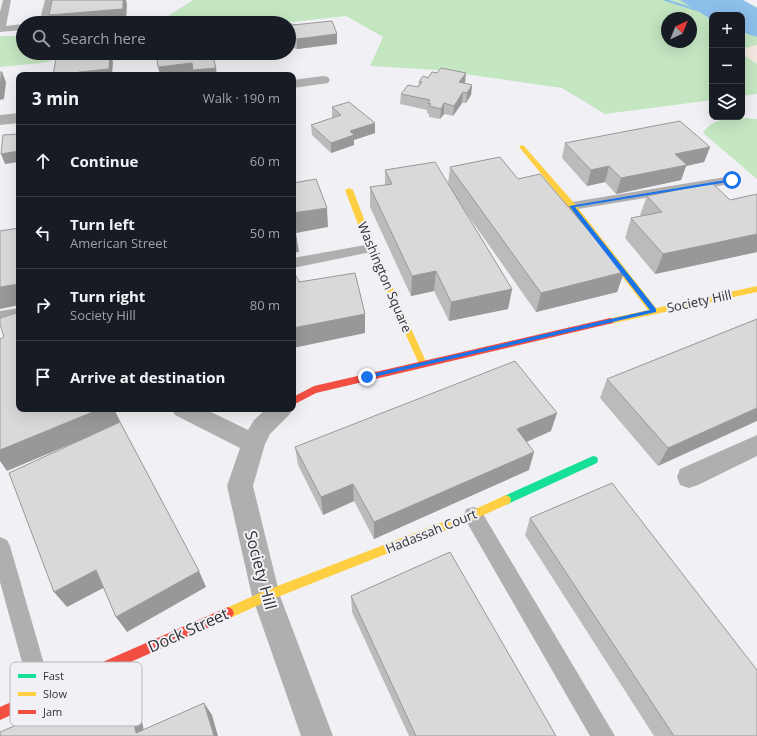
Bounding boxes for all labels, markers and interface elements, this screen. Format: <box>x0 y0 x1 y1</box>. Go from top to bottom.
north arrow <box>661 12 697 48</box>
map controls <box>709 12 745 120</box>
button: + <box>709 12 745 48</box>
search box <box>16 16 296 60</box>
icon: search <box>30 27 52 49</box>
text: Search here <box>62 28 146 48</box>
button: − <box>709 48 745 84</box>
button: layers <box>709 84 745 120</box>
text: 3 min <box>32 87 79 110</box>
text: Walk · 190 m <box>203 89 280 107</box>
icon: ahead <box>32 150 54 172</box>
text: Continue <box>70 151 138 171</box>
text: 60 m <box>250 152 280 170</box>
route start <box>723 171 741 189</box>
text: Turn left <box>70 214 135 234</box>
street label: Washington Square <box>354 219 416 335</box>
icon: left <box>32 222 54 244</box>
text: 50 m <box>250 224 280 242</box>
text: American Street <box>70 234 167 252</box>
street label: Society Hill <box>665 285 733 317</box>
text: Turn right <box>70 286 145 306</box>
icon: right <box>32 294 54 316</box>
text: 80 m <box>250 296 280 314</box>
text: Society Hill <box>70 306 136 324</box>
icon: arrive <box>32 366 54 388</box>
text: Arrive at destination <box>70 367 225 387</box>
route end <box>358 368 376 386</box>
street label: Hadassah Court <box>383 504 480 557</box>
street label: Society Hill <box>240 528 282 612</box>
street label: Dock Street <box>144 602 232 658</box>
legend <box>10 662 142 726</box>
text: Fast <box>43 668 64 683</box>
text: Slow <box>43 686 67 701</box>
text: Jam <box>42 704 62 719</box>

